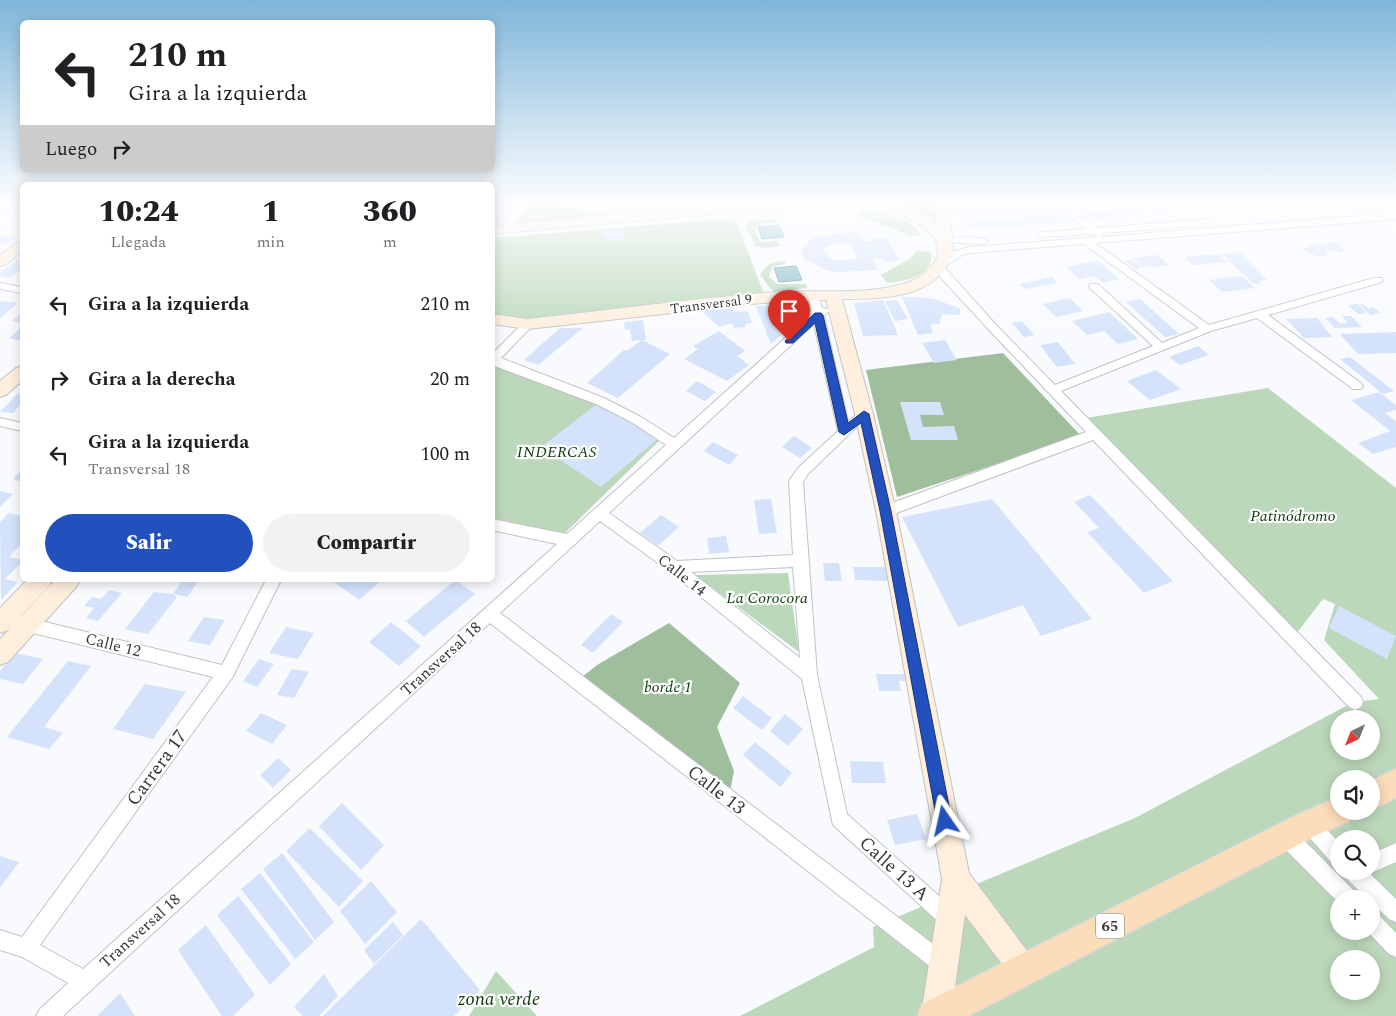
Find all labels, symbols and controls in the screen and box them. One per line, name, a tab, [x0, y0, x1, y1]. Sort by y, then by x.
text: 210 m	[128, 29, 227, 82]
icon: left	[45, 40, 110, 105]
text: Gira a la izquierda	[128, 77, 307, 110]
text: Luego	[45, 135, 97, 164]
icon: right	[107, 135, 135, 163]
text: 10:24	[98, 189, 179, 235]
text: 1	[262, 189, 280, 235]
text: 360	[363, 189, 417, 235]
text: Llegada	[110, 230, 166, 254]
text: min	[257, 230, 285, 254]
text: m	[383, 230, 397, 254]
street label: Transversal 9	[669, 289, 753, 319]
text: Gira a la izquierda	[88, 290, 249, 319]
text: 210 m	[420, 290, 470, 319]
pin	[768, 290, 810, 341]
icon: left	[45, 291, 73, 319]
icon: arrive	[775, 297, 803, 325]
text: Gira a la derecha	[88, 365, 235, 394]
text: 20 m	[430, 365, 470, 394]
icon: right	[45, 366, 73, 394]
text: Gira a la izquierda	[88, 428, 249, 457]
text: 100 m	[420, 440, 470, 469]
park label: INDERCAS	[517, 440, 597, 464]
icon: left	[45, 441, 73, 469]
text: Transversal 18	[88, 457, 190, 481]
park label: Patinódromo	[1250, 504, 1336, 528]
button: Salir	[45, 514, 253, 572]
button: Compartir	[263, 514, 470, 572]
street label: Calle 14	[652, 548, 712, 602]
park label: La Corocora	[726, 586, 808, 610]
street label: Transversal 18	[395, 616, 487, 702]
street label: Calle 12	[83, 627, 143, 663]
park label: borde 1	[644, 675, 692, 699]
north arrow	[1330, 710, 1380, 760]
map controls	[1330, 710, 1380, 1000]
street label: Carrera 17	[119, 724, 195, 812]
street label: Calle 13	[681, 758, 752, 822]
button: sound	[1330, 770, 1380, 820]
position arrow	[918, 794, 970, 846]
street label: Calle 13 A	[852, 829, 936, 909]
button: search	[1330, 830, 1380, 880]
street label: Transversal 18	[94, 888, 186, 974]
button: +	[1330, 890, 1380, 940]
road number: 65	[1096, 914, 1124, 938]
button: −	[1330, 950, 1380, 1000]
park label: zona verde	[458, 985, 540, 1014]

